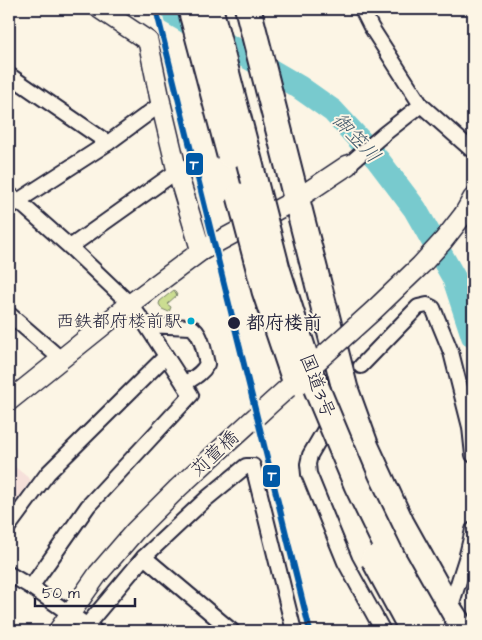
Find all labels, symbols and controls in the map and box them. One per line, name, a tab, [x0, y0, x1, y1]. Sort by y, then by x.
water label: 御笠川	[325, 107, 387, 169]
line badge: T	[185, 152, 204, 176]
text: T	[189, 155, 199, 175]
place label: 西鉄都府楼前駅	[56, 309, 182, 334]
place label: 都府楼前	[246, 310, 322, 337]
marker: 都府楼前	[226, 315, 242, 331]
marker: 西鉄都府楼前駅	[186, 316, 196, 326]
street label: 国道3号	[292, 350, 342, 422]
street label: 苅萱橋	[185, 425, 245, 483]
line badge: T	[262, 464, 281, 488]
text: T	[267, 466, 277, 486]
scale bar	[35, 575, 135, 607]
text: 50 m	[42, 583, 80, 604]

